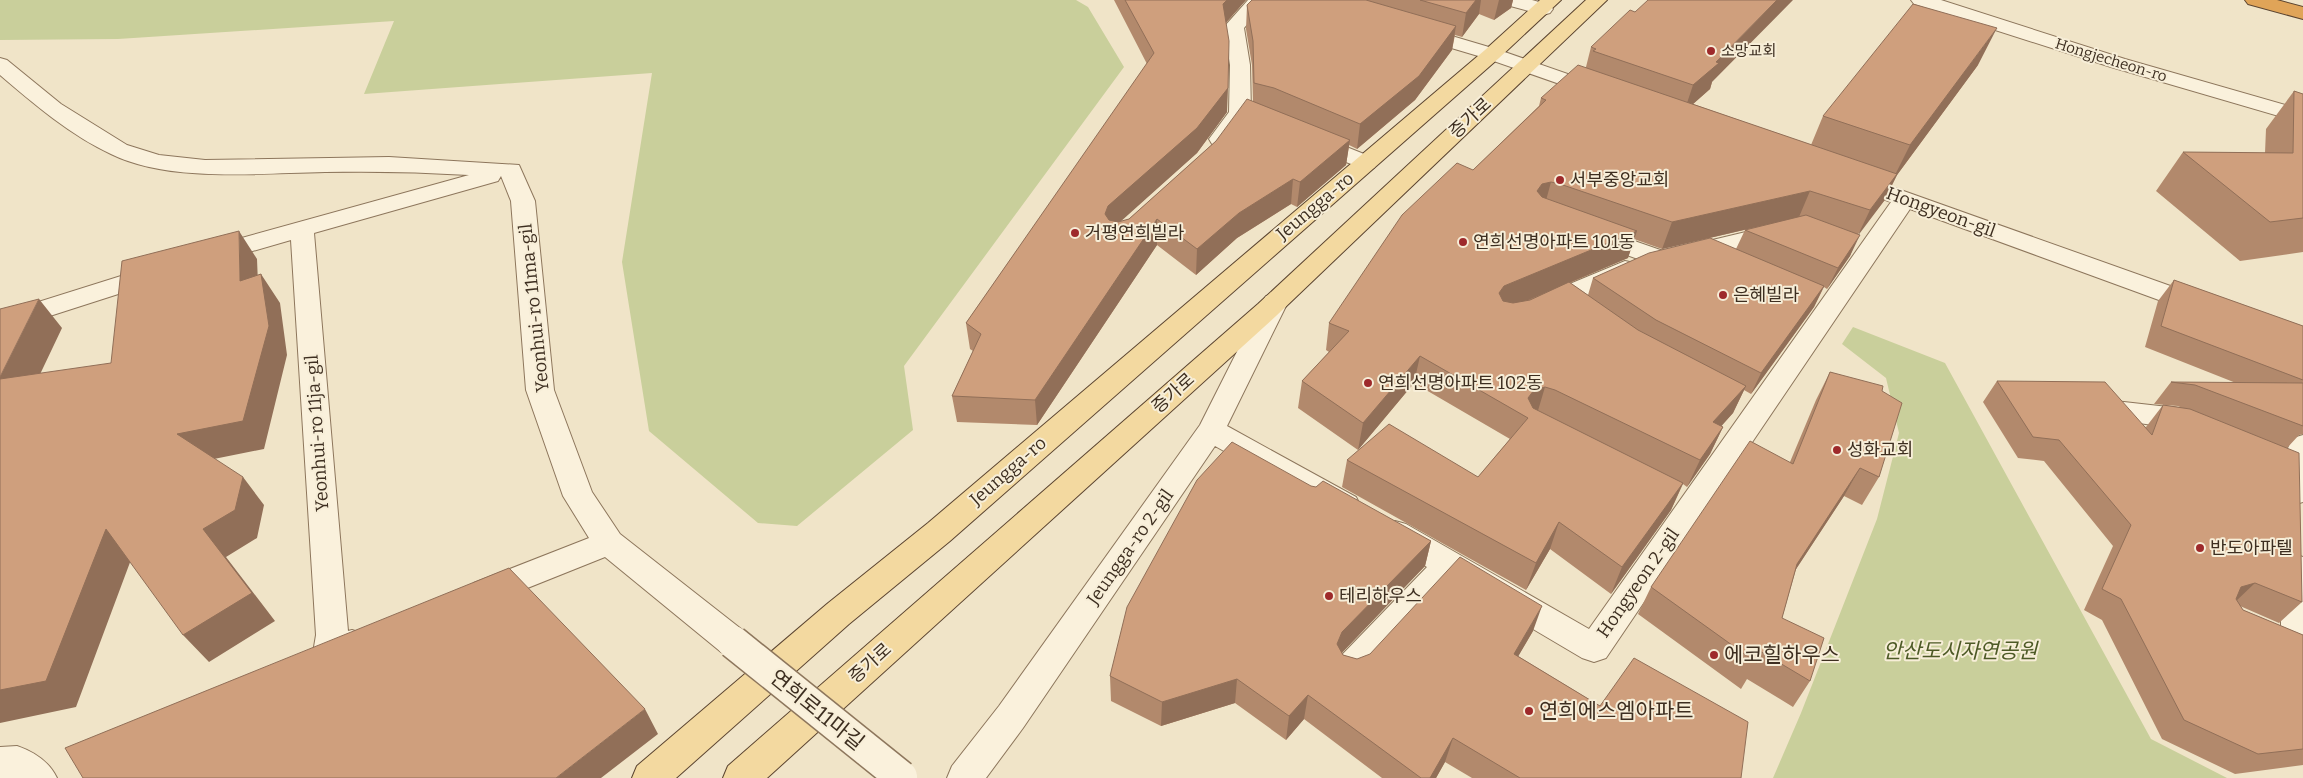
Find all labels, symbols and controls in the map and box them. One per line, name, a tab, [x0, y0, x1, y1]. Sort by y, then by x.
street label: Hongjecheon-ro	[2053, 34, 2169, 86]
place label: 소망교회	[1721, 42, 1776, 60]
marker: 소망교회	[1705, 45, 1717, 57]
street label: 증가로	[1444, 93, 1496, 143]
street label: Jeungga-ro	[1271, 167, 1358, 245]
place label: 서부중앙교회	[1570, 169, 1669, 191]
marker: 서부중앙교회	[1554, 174, 1566, 186]
street label: Hongyeon-gil	[1883, 182, 1999, 242]
place label: 거평연희빌라	[1085, 222, 1185, 244]
street label: Yeonhui-ro 11ma-gil	[514, 223, 554, 393]
marker: 거평연희빌라	[1069, 227, 1081, 239]
place label: 연희선명아파트 101동	[1473, 231, 1635, 253]
marker: 연희선명아파트 101동	[1457, 236, 1469, 248]
place label: 은혜빌라	[1733, 284, 1800, 306]
marker: 은혜빌라	[1717, 289, 1729, 301]
street label: Yeonhui-ro 11ja-gil	[301, 354, 333, 512]
street label: 증가로	[1147, 368, 1199, 418]
place label: 연희선명아파트 102동	[1378, 372, 1543, 394]
marker: 연희선명아파트 102동	[1362, 377, 1374, 389]
street label: Jeungga-ro	[965, 432, 1051, 511]
place label: 성화교회	[1847, 439, 1913, 461]
marker: 성화교회	[1831, 444, 1843, 456]
street label: Jeungga-ro 2-gil	[1081, 485, 1178, 610]
street label: Hongyeon 2-gil	[1592, 524, 1684, 642]
place label: 반도아파텔	[2210, 537, 2293, 559]
marker: 반도아파텔	[2194, 542, 2206, 554]
place label: 테리하우스	[1339, 585, 1422, 607]
marker: 테리하우스	[1323, 590, 1335, 602]
street label: 증가로	[844, 638, 896, 688]
park label: 안산도시자연공원	[1883, 638, 2039, 664]
place label: 에코힐하우스	[1724, 642, 1840, 668]
marker: 에코힐하우스	[1708, 649, 1720, 661]
street label: 연희로11마길	[765, 664, 869, 756]
place label: 연희에스엠아파트	[1539, 698, 1694, 724]
marker: 연희에스엠아파트	[1523, 705, 1535, 717]

